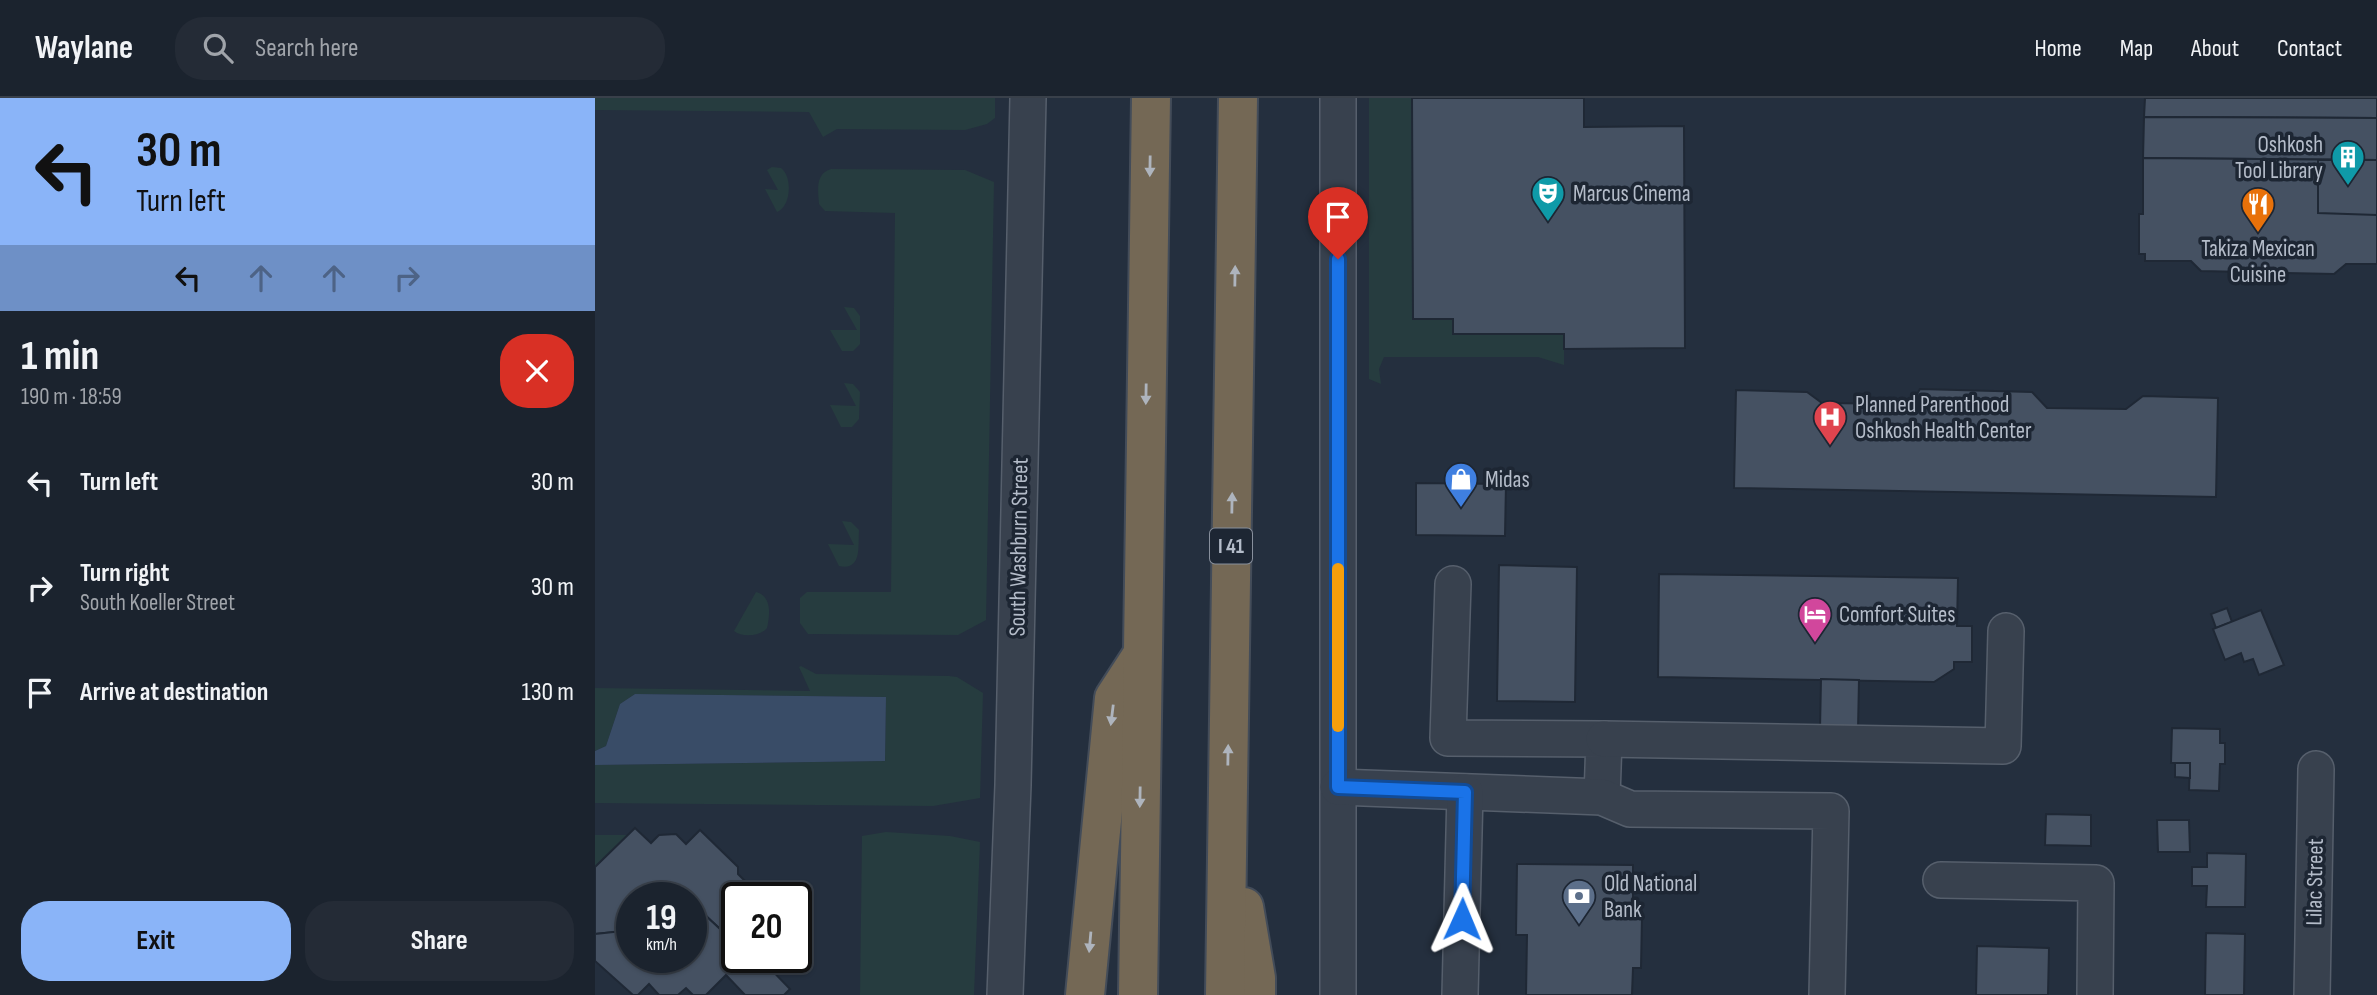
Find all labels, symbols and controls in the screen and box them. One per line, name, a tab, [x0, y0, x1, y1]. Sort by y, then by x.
search box	[175, 17, 665, 80]
text: Waylane	[35, 28, 133, 68]
icon: search	[199, 29, 237, 67]
text: Search here	[255, 33, 358, 64]
text: Home	[2034, 34, 2082, 63]
text: Map	[2120, 34, 2153, 63]
text: About	[2191, 34, 2239, 63]
text: Contact	[2277, 34, 2342, 63]
text: 30 m	[136, 122, 221, 181]
icon: left	[21, 126, 112, 217]
place label: Oshkosh Tool Library	[2235, 131, 2323, 185]
building icon: Oshkosh Tool Library	[2329, 138, 2367, 187]
one-way arrow	[1144, 155, 1156, 177]
theatre icon: Marcus Cinema	[1529, 174, 1567, 223]
place label: Marcus Cinema	[1573, 180, 1691, 208]
text: Turn left	[136, 182, 226, 221]
restaurant icon: Takiza Mexican Cuisine	[2239, 185, 2277, 234]
pin	[1308, 187, 1368, 259]
icon: arrive	[1319, 198, 1357, 236]
place label: Takiza Mexican Cuisine	[2201, 235, 2315, 289]
icon: left	[169, 259, 207, 297]
icon: ahead	[242, 259, 280, 297]
icon: ahead	[315, 259, 353, 297]
icon: right	[388, 259, 426, 297]
one-way arrow	[1229, 265, 1241, 287]
text: 1 min	[21, 331, 99, 382]
button: close	[500, 334, 574, 408]
text: 190 m · 18:59	[21, 383, 122, 411]
one-way arrow	[1140, 383, 1152, 405]
place label: Planned Parenthood Oshkosh Health Center	[1855, 391, 2032, 445]
hospital icon: Planned Parenthood Oshkosh Health Center	[1811, 398, 1849, 447]
street label: South Washburn Street	[1003, 457, 1035, 637]
shop icon: Midas	[1442, 460, 1480, 509]
icon: left	[21, 464, 59, 502]
place label: Midas	[1485, 466, 1530, 494]
text: Turn left	[80, 467, 158, 498]
text: 30 m	[531, 467, 574, 498]
one-way arrow	[1226, 492, 1238, 514]
road number: I 41	[1210, 528, 1252, 564]
text: Turn right	[80, 558, 169, 589]
icon: right	[21, 569, 59, 607]
text: 30 m	[531, 572, 574, 603]
text: South Koeller Street	[80, 589, 235, 617]
hotel icon: Comfort Suites	[1796, 595, 1834, 644]
place label: Comfort Suites	[1839, 601, 1956, 629]
icon: arrive	[21, 674, 59, 712]
text: Arrive at destination	[80, 677, 268, 708]
text: 130 m	[522, 677, 574, 708]
one-way arrow	[1106, 704, 1117, 726]
one-way arrow	[1223, 744, 1234, 766]
one-way arrow	[1134, 786, 1146, 808]
street label: Lilac Street	[2300, 838, 2330, 926]
place label: Old National Bank	[1604, 870, 1697, 924]
bank icon: Old National Bank	[1560, 877, 1598, 926]
speed limit sign: 20	[721, 882, 812, 973]
position arrow	[1425, 882, 1499, 956]
text: 19	[646, 897, 677, 940]
button: Exit	[21, 901, 291, 981]
button: Share	[305, 901, 574, 981]
one-way arrow	[1084, 931, 1095, 953]
text: km/h	[646, 934, 677, 955]

